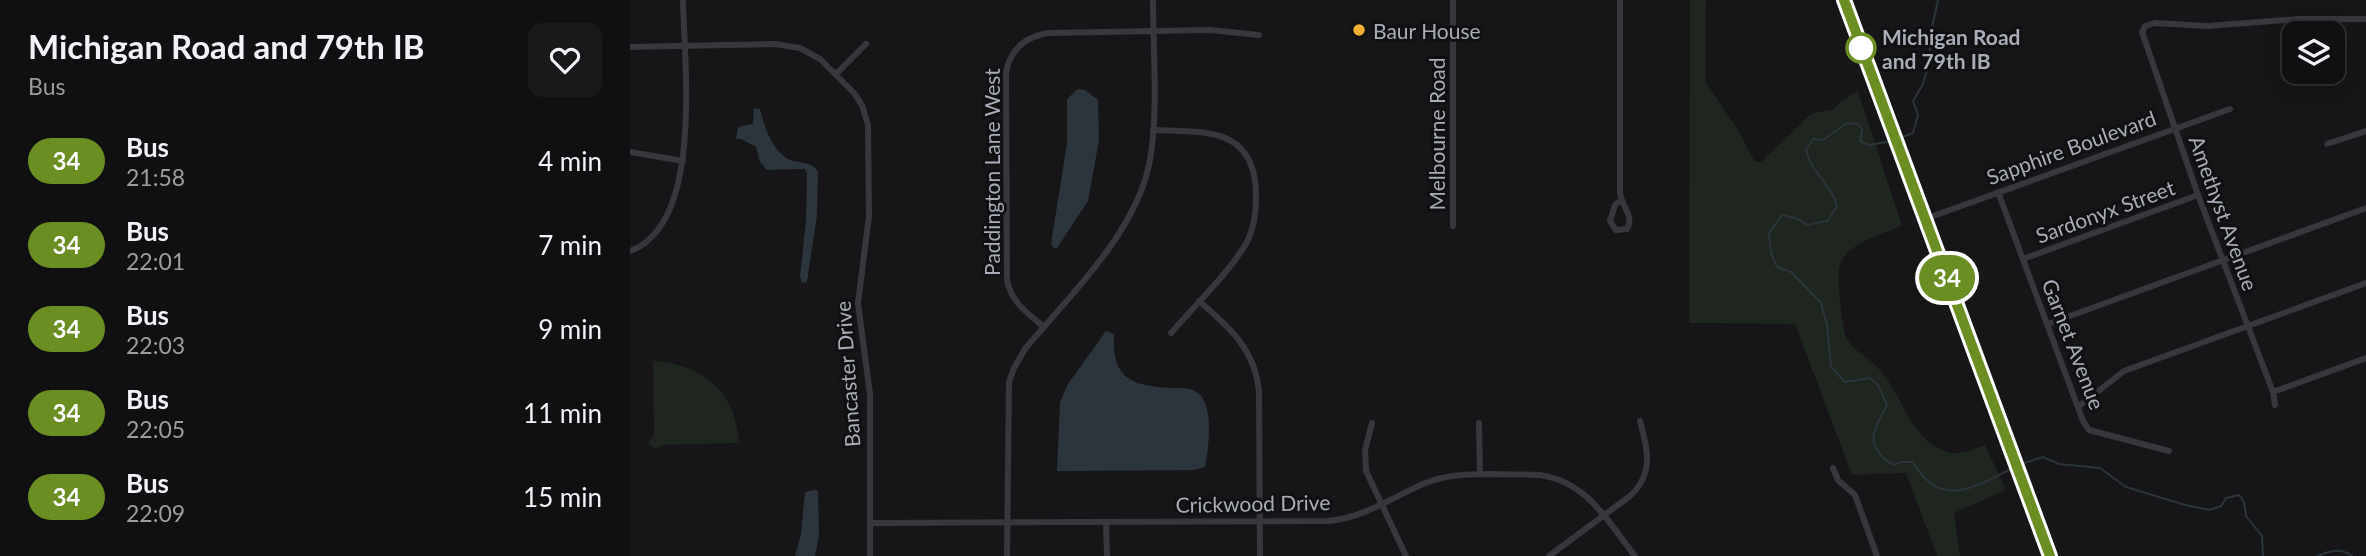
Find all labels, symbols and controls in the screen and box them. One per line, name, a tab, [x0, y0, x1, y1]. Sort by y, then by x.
place label: Baur House	[1373, 18, 1481, 43]
map controls	[2282, 21, 2345, 84]
button: layers	[2282, 21, 2345, 84]
marker: Baur House	[1351, 22, 1367, 38]
button: heart	[528, 23, 602, 97]
place label: Michigan Road and 79th IB	[1882, 24, 2020, 73]
text: Michigan Road and 79th IB	[28, 26, 424, 66]
marker: Michigan Road and 79th IB	[1846, 33, 1876, 63]
street label: Melbourne Road	[1424, 58, 1449, 211]
street label: Paddington Lane West	[979, 68, 1004, 276]
text: Bus	[28, 72, 65, 100]
street label: Sapphire Boulevard	[1983, 105, 2159, 189]
text: Bus	[126, 131, 169, 163]
street label: Amethyst Avenue	[2184, 132, 2264, 294]
text: 4 min	[538, 145, 602, 177]
text: 34	[53, 146, 80, 175]
text: 21:58	[126, 163, 185, 191]
street label: Sardonyx Street	[2032, 174, 2178, 248]
text: Bus	[126, 215, 169, 247]
text: 7 min	[538, 229, 602, 261]
text: 34	[53, 230, 80, 259]
text: 22:01	[126, 247, 185, 275]
line badge: 34	[1916, 255, 1978, 301]
text: 34	[1933, 263, 1961, 292]
street label: Garnet Avenue	[2038, 275, 2110, 413]
text: Bus	[126, 299, 169, 331]
street label: Bancaster Drive	[829, 300, 865, 448]
text: 9 min	[538, 313, 602, 345]
text: 34	[53, 314, 80, 343]
text: 22:03	[126, 331, 185, 359]
text: Bus	[126, 383, 169, 415]
text: 11 min	[523, 397, 602, 429]
text: 34	[53, 398, 80, 427]
text: 22:05	[126, 415, 185, 443]
text: Bus	[126, 467, 169, 499]
text: 15 min	[523, 481, 602, 513]
text: 34	[53, 482, 80, 511]
street label: Crickwood Drive	[1175, 489, 1331, 517]
text: 22:09	[126, 499, 185, 527]

